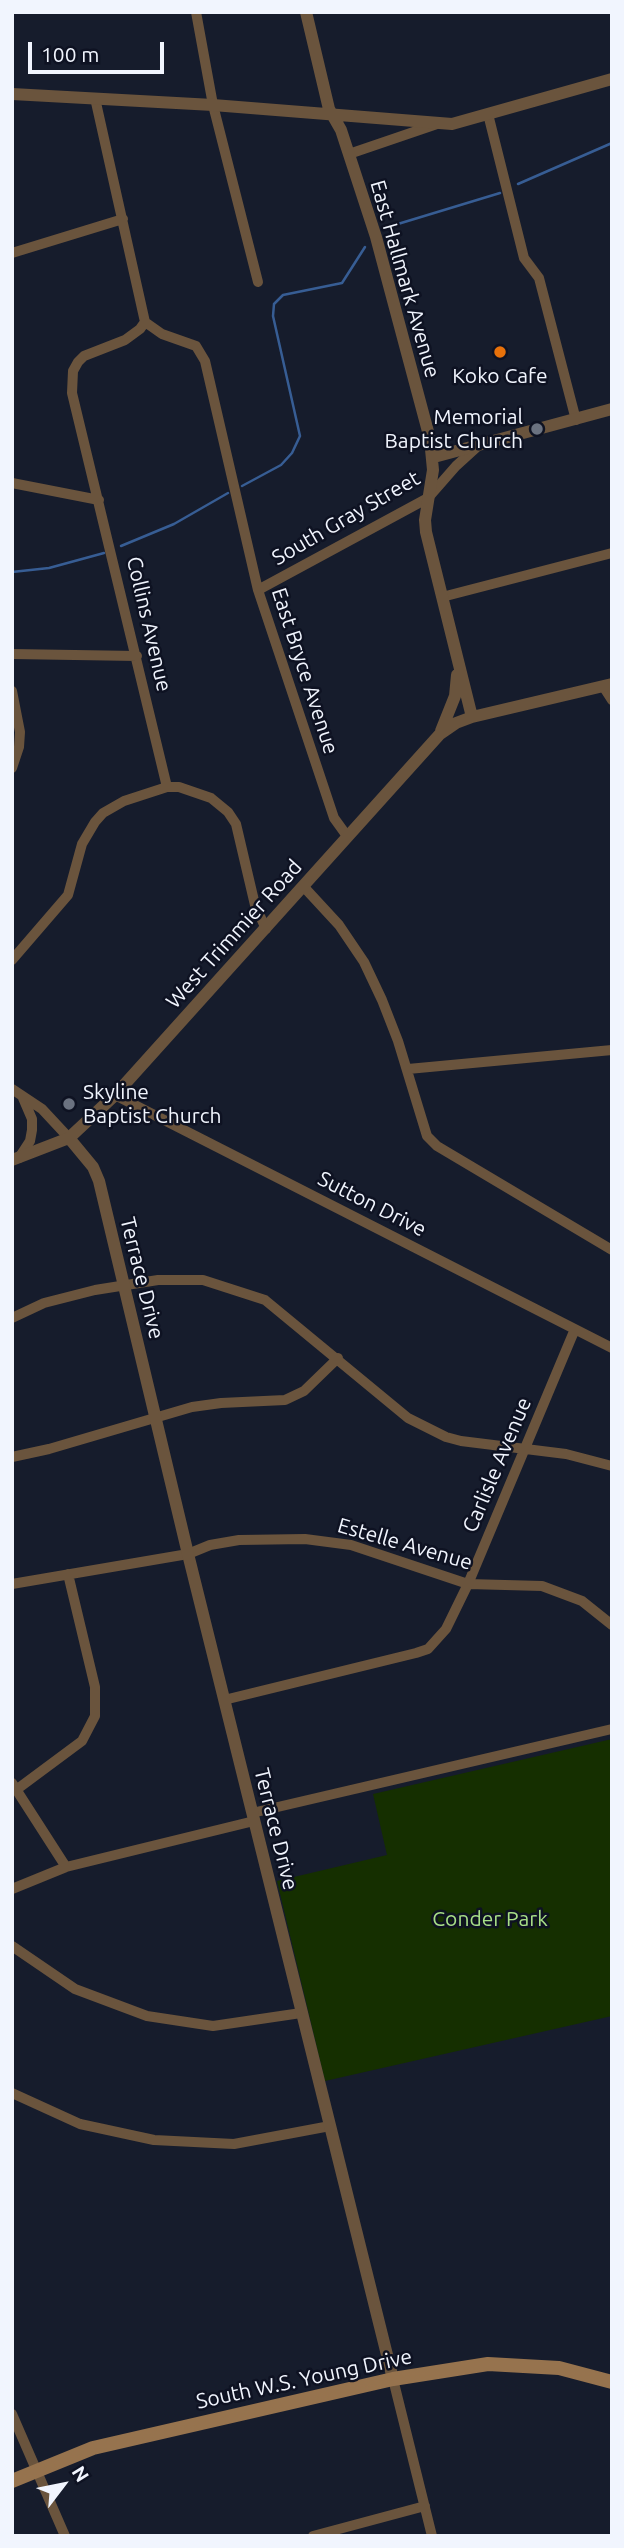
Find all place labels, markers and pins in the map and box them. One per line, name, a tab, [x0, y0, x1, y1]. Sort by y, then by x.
marker: Koko Cafe	[492, 344, 508, 360]
place label: Koko Cafe	[452, 363, 548, 389]
place label: Memorial Baptist Church	[385, 404, 523, 454]
marker: Memorial Baptist Church	[529, 421, 545, 437]
place label: Skyline Baptist Church	[83, 1079, 221, 1129]
marker: Skyline Baptist Church	[61, 1096, 77, 1112]

